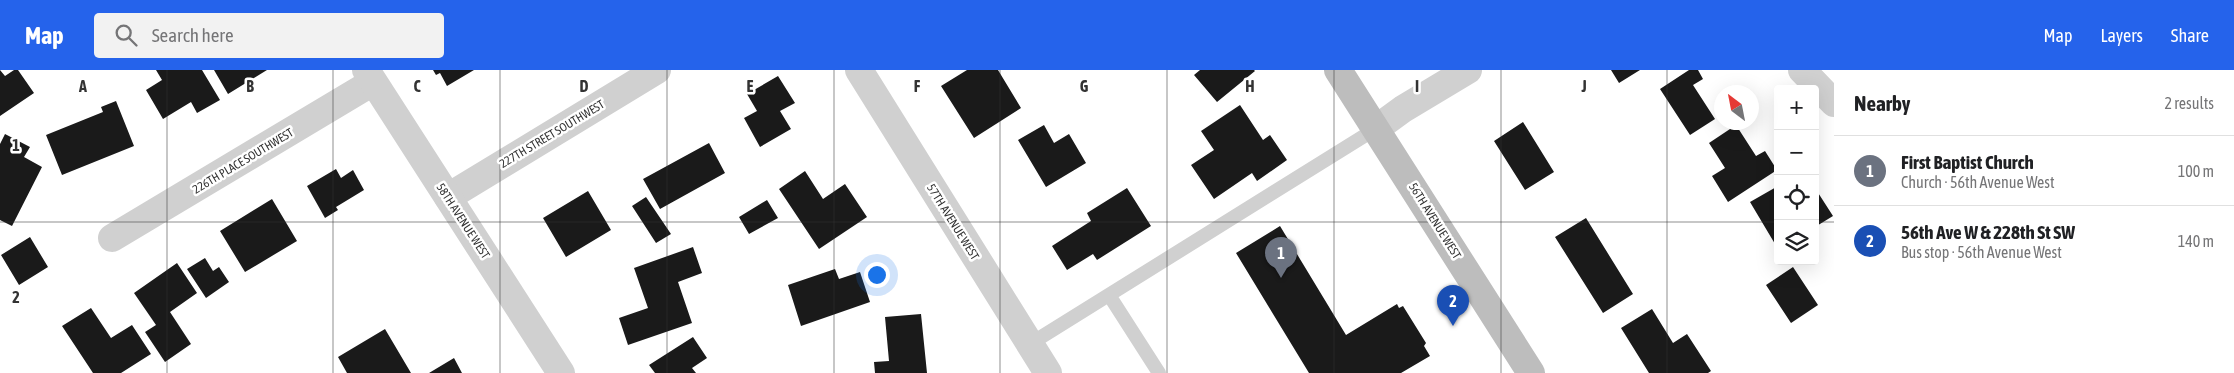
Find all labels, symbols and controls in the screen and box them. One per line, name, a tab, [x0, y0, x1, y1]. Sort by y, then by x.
search box	[94, 13, 444, 58]
icon: search	[112, 21, 140, 49]
text: Map	[25, 22, 64, 49]
text: Search here	[152, 24, 234, 46]
text: Map	[2043, 25, 2072, 46]
text: Layers	[2100, 25, 2143, 46]
text: Share	[2171, 25, 2209, 46]
text: A	[78, 77, 87, 95]
text: B	[246, 77, 254, 95]
text: C	[413, 77, 421, 95]
text: D	[580, 77, 589, 95]
text: E	[747, 77, 754, 95]
text: F	[914, 77, 921, 95]
text: G	[1080, 77, 1089, 95]
text: H	[1245, 77, 1255, 95]
text: I	[1415, 77, 1419, 95]
text: J	[1580, 77, 1587, 95]
north arrow	[1714, 85, 1759, 130]
map controls	[1774, 85, 1819, 265]
button: +	[1774, 85, 1819, 130]
text: Nearby	[1854, 91, 1910, 115]
text: 2 results	[2164, 94, 2214, 112]
street label: 227TH STREET SOUTHWEST	[497, 97, 608, 171]
street label: 226TH PLACE SOUTHWEST	[190, 125, 296, 197]
button: −	[1774, 130, 1819, 175]
text: 1	[12, 136, 20, 154]
text: First Baptist Church	[1901, 151, 2034, 173]
text: 1	[1866, 162, 1874, 180]
text: 100 m	[2178, 162, 2214, 180]
text: Church · 56th Avenue West	[1901, 173, 2055, 191]
button: locate	[1774, 175, 1819, 220]
street label: 56TH AVENUE WEST	[1406, 180, 1464, 262]
street label: 58TH AVENUE WEST	[433, 181, 493, 262]
street label: 57TH AVENUE WEST	[924, 181, 982, 263]
button: layers	[1774, 220, 1819, 265]
text: 56th Ave W & 228th St SW	[1901, 221, 2075, 243]
text: 2	[1866, 232, 1874, 250]
text: 140 m	[2178, 232, 2214, 250]
pin: 1	[1265, 237, 1297, 278]
text: Bus stop · 56th Avenue West	[1901, 243, 2062, 261]
your location	[864, 262, 890, 288]
pin: 2	[1437, 285, 1469, 326]
text: 2	[12, 288, 20, 306]

